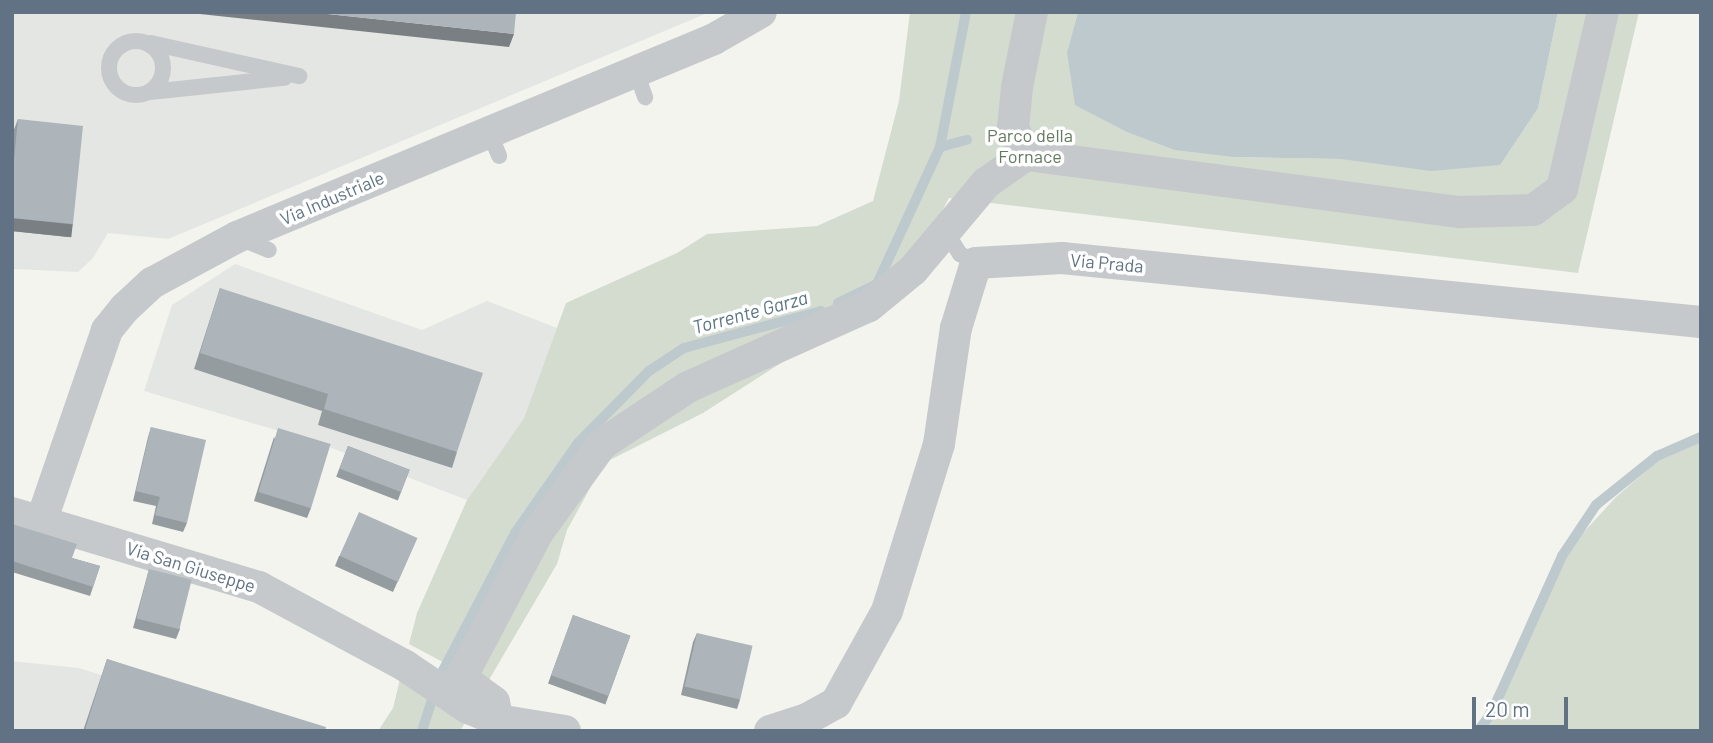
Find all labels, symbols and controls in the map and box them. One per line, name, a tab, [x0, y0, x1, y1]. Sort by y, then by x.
park label: Parco della Fornace	[987, 125, 1073, 168]
street label: Via Industriale	[277, 166, 387, 230]
street label: Via Prada	[1070, 249, 1144, 277]
water label: Torrente Garza	[690, 286, 810, 338]
street label: Via San Giuseppe	[124, 537, 258, 597]
scale bar	[1475, 684, 1571, 728]
text: 20 m	[1485, 696, 1530, 721]

